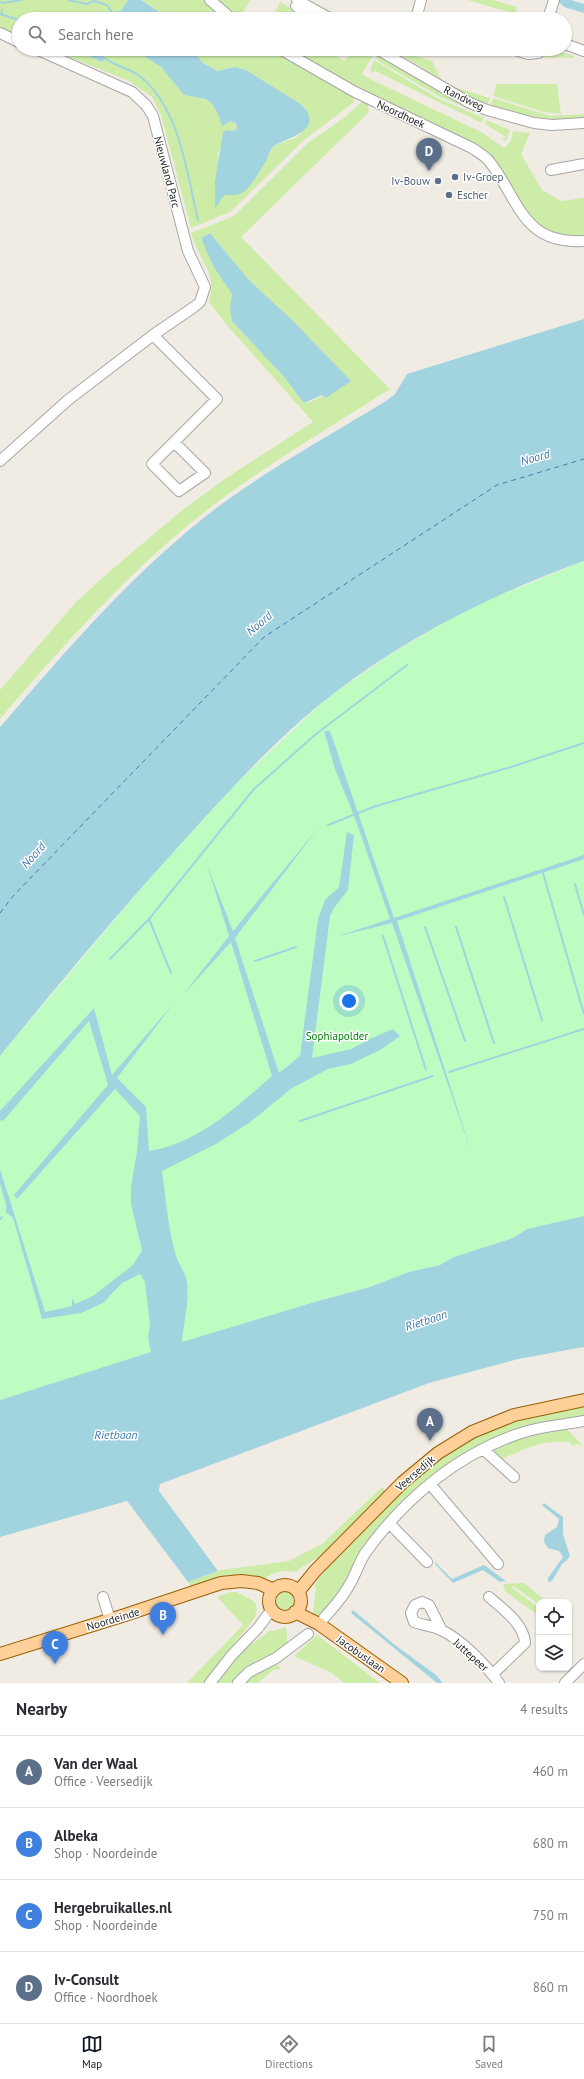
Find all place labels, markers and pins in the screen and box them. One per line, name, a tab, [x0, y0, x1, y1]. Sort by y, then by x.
pin: D	[416, 138, 442, 171]
place label: Iv-Groep	[463, 170, 503, 184]
marker: Iv-Groep	[450, 172, 460, 182]
place label: Iv-Bouw	[391, 174, 430, 188]
marker: Iv-Bouw	[433, 176, 443, 186]
place label: Escher	[457, 188, 488, 202]
marker: Escher	[444, 190, 454, 200]
pin: A	[417, 1408, 443, 1441]
pin: B	[150, 1602, 176, 1635]
pin: C	[42, 1631, 68, 1664]

